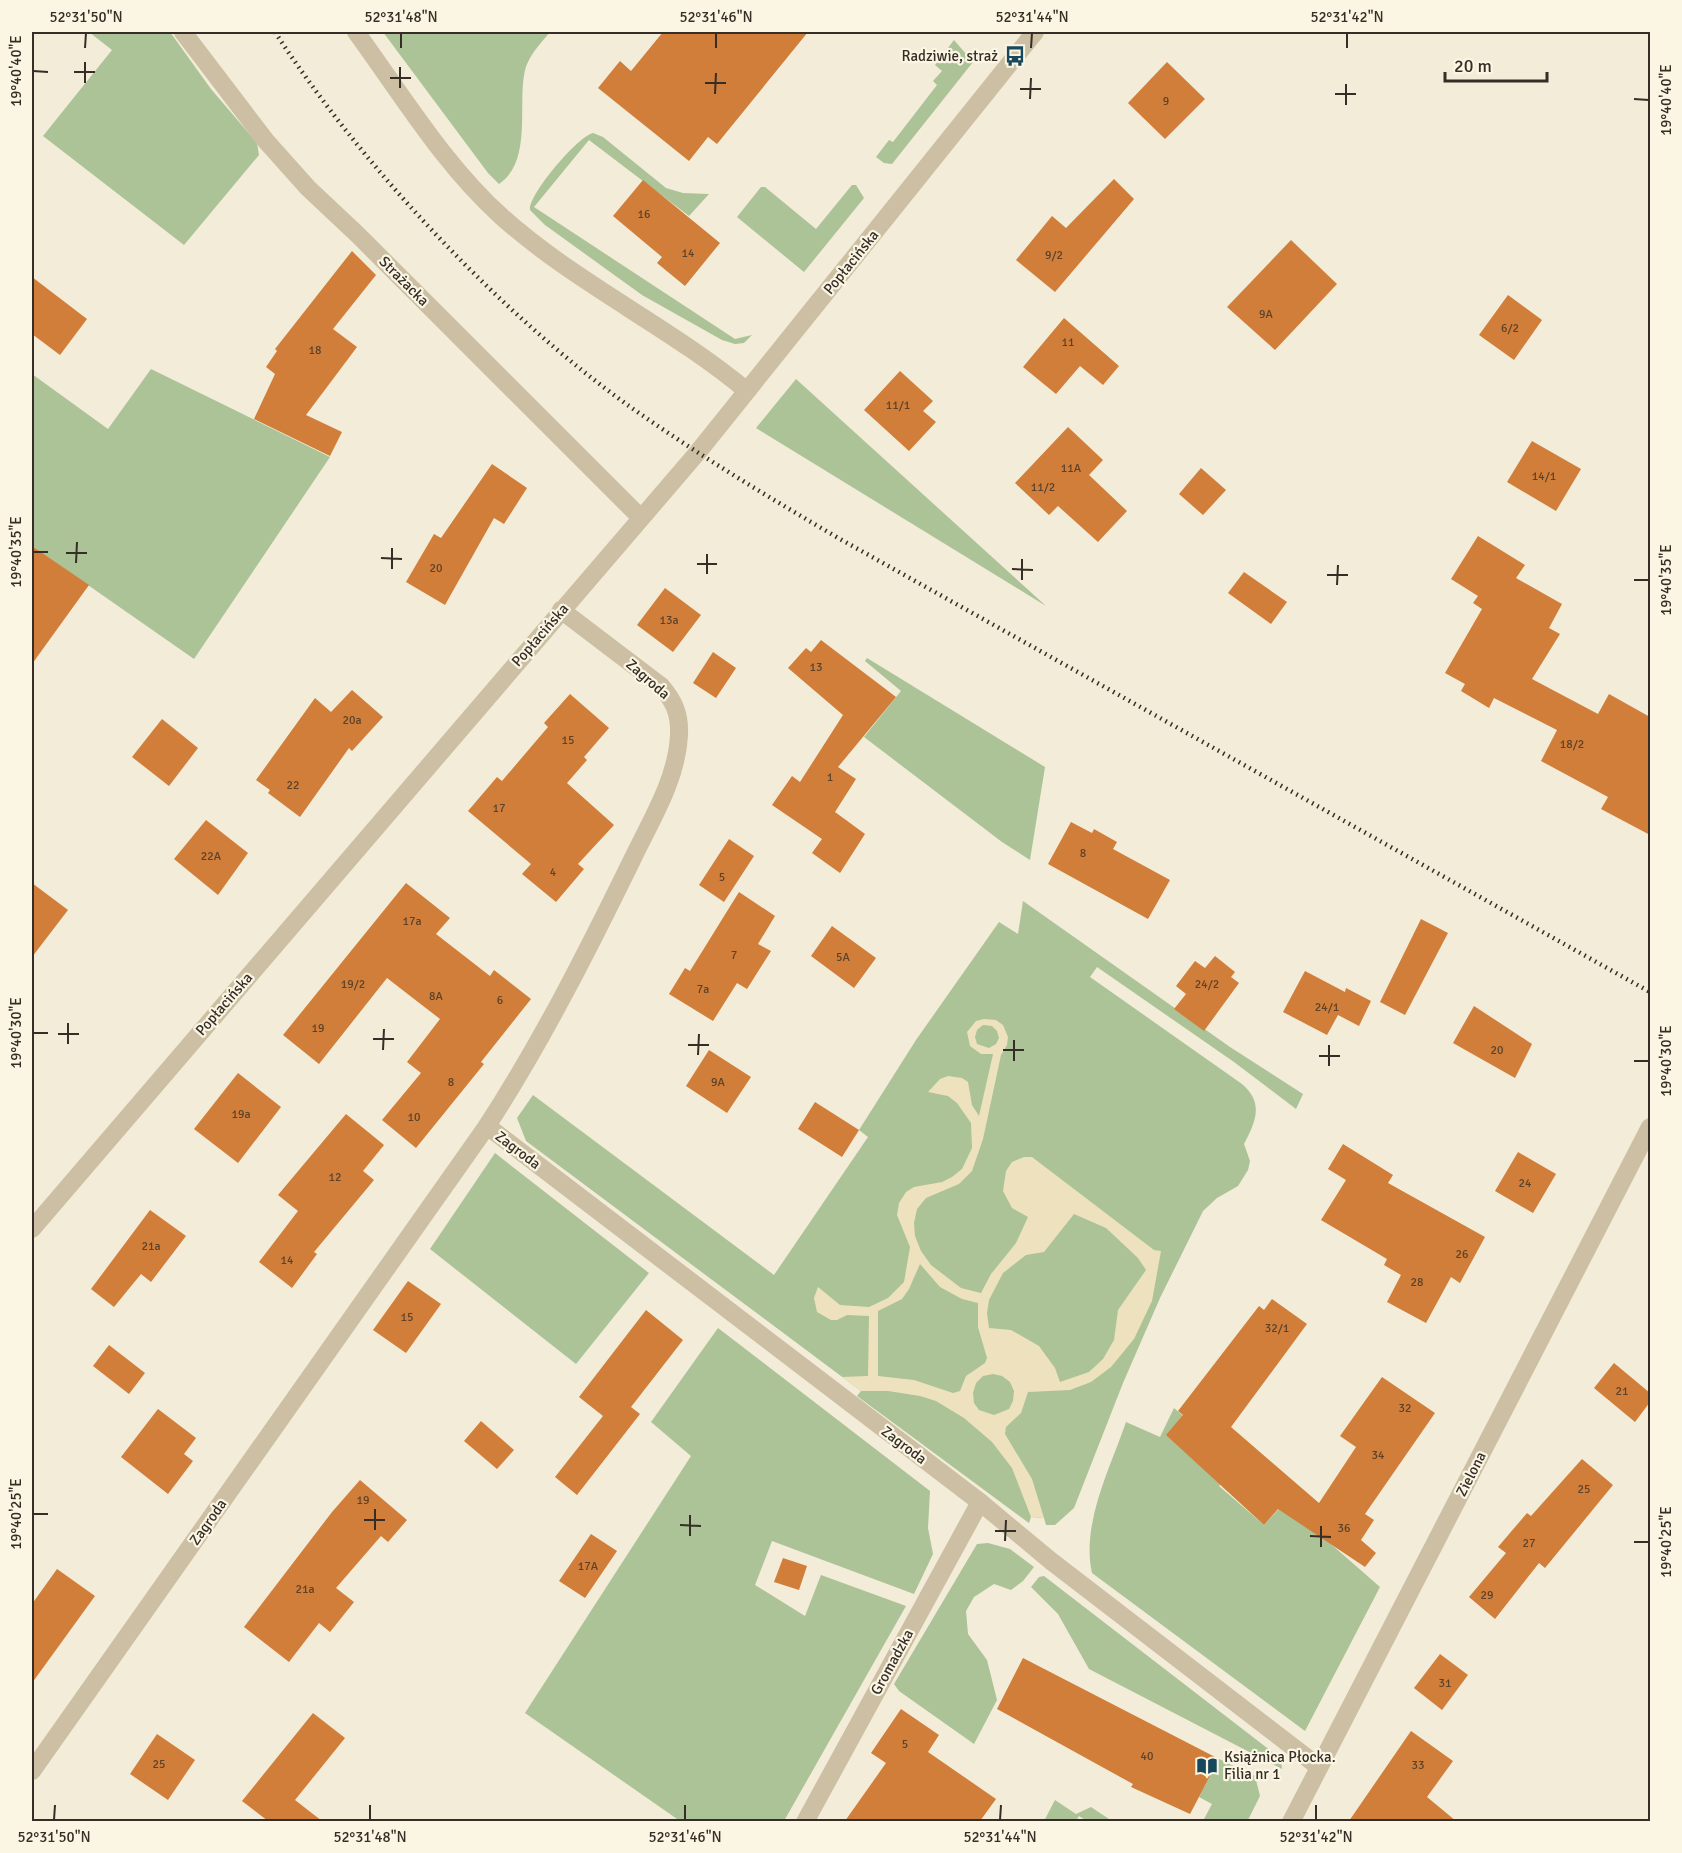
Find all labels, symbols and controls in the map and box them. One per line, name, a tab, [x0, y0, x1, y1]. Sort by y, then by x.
text: 52°31'50"N	[49, 8, 123, 26]
text: 52°31'48"N	[364, 8, 438, 26]
text: 52°31'46"N	[679, 8, 753, 26]
text: 52°31'44"N	[995, 8, 1069, 26]
text: 52°31'42"N	[1310, 8, 1384, 26]
text: 19°40'40"E	[7, 35, 25, 107]
bus stop icon: Radziwie, straż	[1003, 44, 1027, 68]
scale bar	[1445, 45, 1547, 83]
place label: Radziwie, straż	[902, 47, 998, 65]
text: 20 m	[1454, 55, 1492, 77]
text: 19°40'40"E	[1657, 64, 1675, 136]
house number: 9	[1163, 94, 1169, 109]
house number: 16	[638, 207, 650, 222]
street label: Popłacińska	[820, 226, 882, 298]
house number: 14	[682, 246, 695, 261]
house number: 9/2	[1045, 248, 1063, 263]
street label: Strażacka	[375, 252, 433, 310]
house number: 9A	[1259, 307, 1274, 322]
house number: 6/2	[1501, 321, 1519, 336]
house number: 11	[1062, 335, 1074, 350]
house number: 18	[309, 343, 321, 358]
house number: 11/1	[886, 398, 910, 413]
house number: 11A	[1061, 461, 1082, 476]
house number: 14/1	[1532, 469, 1556, 484]
house number: 11/2	[1031, 480, 1055, 495]
text: 19°40'35"E	[7, 516, 25, 588]
text: 19°40'35"E	[1657, 544, 1675, 616]
house number: 20	[430, 561, 442, 576]
street label: Popłacińska	[508, 600, 572, 670]
house number: 13a	[659, 613, 679, 628]
street label: Zagroda	[622, 655, 674, 703]
house number: 13	[810, 660, 822, 675]
house number: 20a	[342, 713, 362, 728]
house number: 15	[562, 733, 574, 748]
house number: 18/2	[1560, 737, 1584, 752]
house number: 1	[827, 770, 833, 785]
house number: 22	[287, 778, 299, 793]
house number: 17	[493, 801, 505, 816]
house number: 8	[1080, 846, 1086, 861]
house number: 22A	[201, 849, 222, 864]
house number: 4	[550, 865, 557, 880]
house number: 5	[719, 870, 725, 885]
house number: 17a	[402, 914, 422, 929]
house number: 7	[731, 948, 737, 963]
house number: 5A	[836, 950, 851, 965]
street label: Popłacińska	[192, 969, 256, 1039]
house number: 19/2	[341, 977, 365, 992]
house number: 24/2	[1195, 977, 1219, 992]
house number: 7a	[697, 982, 709, 997]
house number: 8A	[429, 989, 444, 1004]
house number: 6	[497, 993, 503, 1008]
text: 19°40'30"E	[7, 997, 25, 1069]
house number: 24/1	[1315, 1000, 1339, 1015]
house number: 19	[312, 1021, 324, 1036]
text: 19°40'30"E	[1657, 1025, 1675, 1097]
house number: 20	[1491, 1043, 1503, 1058]
house number: 8	[448, 1075, 454, 1090]
house number: 9A	[711, 1075, 726, 1090]
house number: 19a	[231, 1107, 251, 1122]
house number: 10	[408, 1110, 420, 1125]
street label: Zagroda	[492, 1127, 544, 1173]
house number: 12	[329, 1170, 341, 1185]
house number: 24	[1519, 1176, 1532, 1191]
house number: 21a	[141, 1239, 161, 1254]
house number: 26	[1456, 1247, 1468, 1262]
house number: 14	[281, 1253, 294, 1268]
house number: 28	[1411, 1275, 1423, 1290]
house number: 15	[401, 1310, 413, 1325]
house number: 32/1	[1265, 1321, 1289, 1336]
house number: 21	[1616, 1384, 1628, 1399]
house number: 32	[1399, 1401, 1411, 1416]
street label: Zagroda	[878, 1422, 930, 1468]
house number: 34	[1372, 1448, 1385, 1463]
street label: Zielona	[1452, 1449, 1490, 1499]
text: 19°40'25"E	[7, 1478, 25, 1550]
house number: 25	[1578, 1482, 1590, 1497]
house number: 19	[357, 1493, 369, 1508]
street label: Zagroda	[186, 1495, 230, 1549]
text: 19°40'25"E	[1657, 1506, 1675, 1578]
house number: 36	[1338, 1521, 1350, 1536]
house number: 27	[1523, 1536, 1535, 1551]
house number: 17A	[578, 1559, 599, 1574]
house number: 21a	[295, 1582, 315, 1597]
house number: 29	[1481, 1588, 1493, 1603]
street label: Gromadzka	[867, 1626, 917, 1698]
house number: 31	[1439, 1676, 1451, 1691]
house number: 5	[902, 1737, 908, 1752]
place label: Książnica Płocka. Filia nr 1	[1224, 1748, 1336, 1783]
house number: 40	[1141, 1749, 1153, 1764]
library icon: Książnica Płocka. Filia nr 1	[1195, 1754, 1219, 1778]
house number: 25	[153, 1757, 165, 1772]
house number: 33	[1412, 1758, 1424, 1773]
text: 52°31'50"N	[17, 1828, 91, 1846]
text: 52°31'48"N	[333, 1828, 407, 1846]
text: 52°31'46"N	[648, 1828, 722, 1846]
text: 52°31'44"N	[963, 1828, 1037, 1846]
text: 52°31'42"N	[1279, 1828, 1353, 1846]

